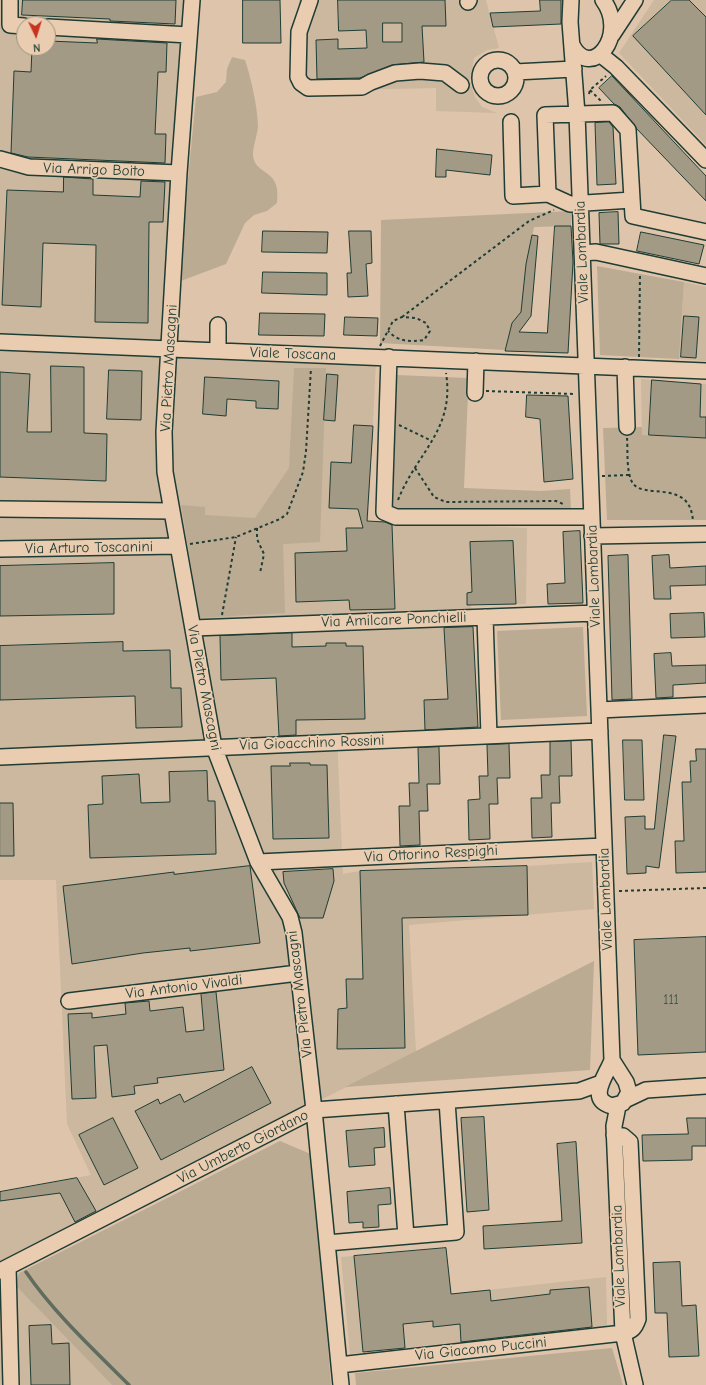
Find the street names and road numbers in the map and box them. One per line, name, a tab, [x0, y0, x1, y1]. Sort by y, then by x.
street label: Via Arrigo Boito	[43, 159, 145, 181]
street label: Viale Lombardia	[571, 200, 593, 304]
street label: Via Pietro Mascagni	[157, 304, 181, 432]
street label: Viale Toscana	[249, 343, 337, 365]
street label: Viale Lombardia	[583, 524, 605, 628]
street label: Via Arturo Toscanini	[25, 538, 153, 558]
street label: Via Amilcare Ponchielli	[321, 608, 467, 632]
street label: Via Pietro Mascagni	[183, 624, 225, 752]
street label: Via Gioacchino Rossini	[239, 731, 385, 755]
street label: Via Ottorino Respighi	[364, 842, 498, 866]
street label: Viale Lombardia	[595, 847, 617, 951]
street label: Via Pietro Mascagni	[283, 930, 317, 1058]
street label: Via Antonio Vivaldi	[125, 971, 243, 1003]
street label: Via Umberto Giordano	[174, 1106, 312, 1188]
street label: Viale Lombardia	[608, 1204, 630, 1308]
street label: Via Giacomo Puccini	[414, 1333, 548, 1365]

